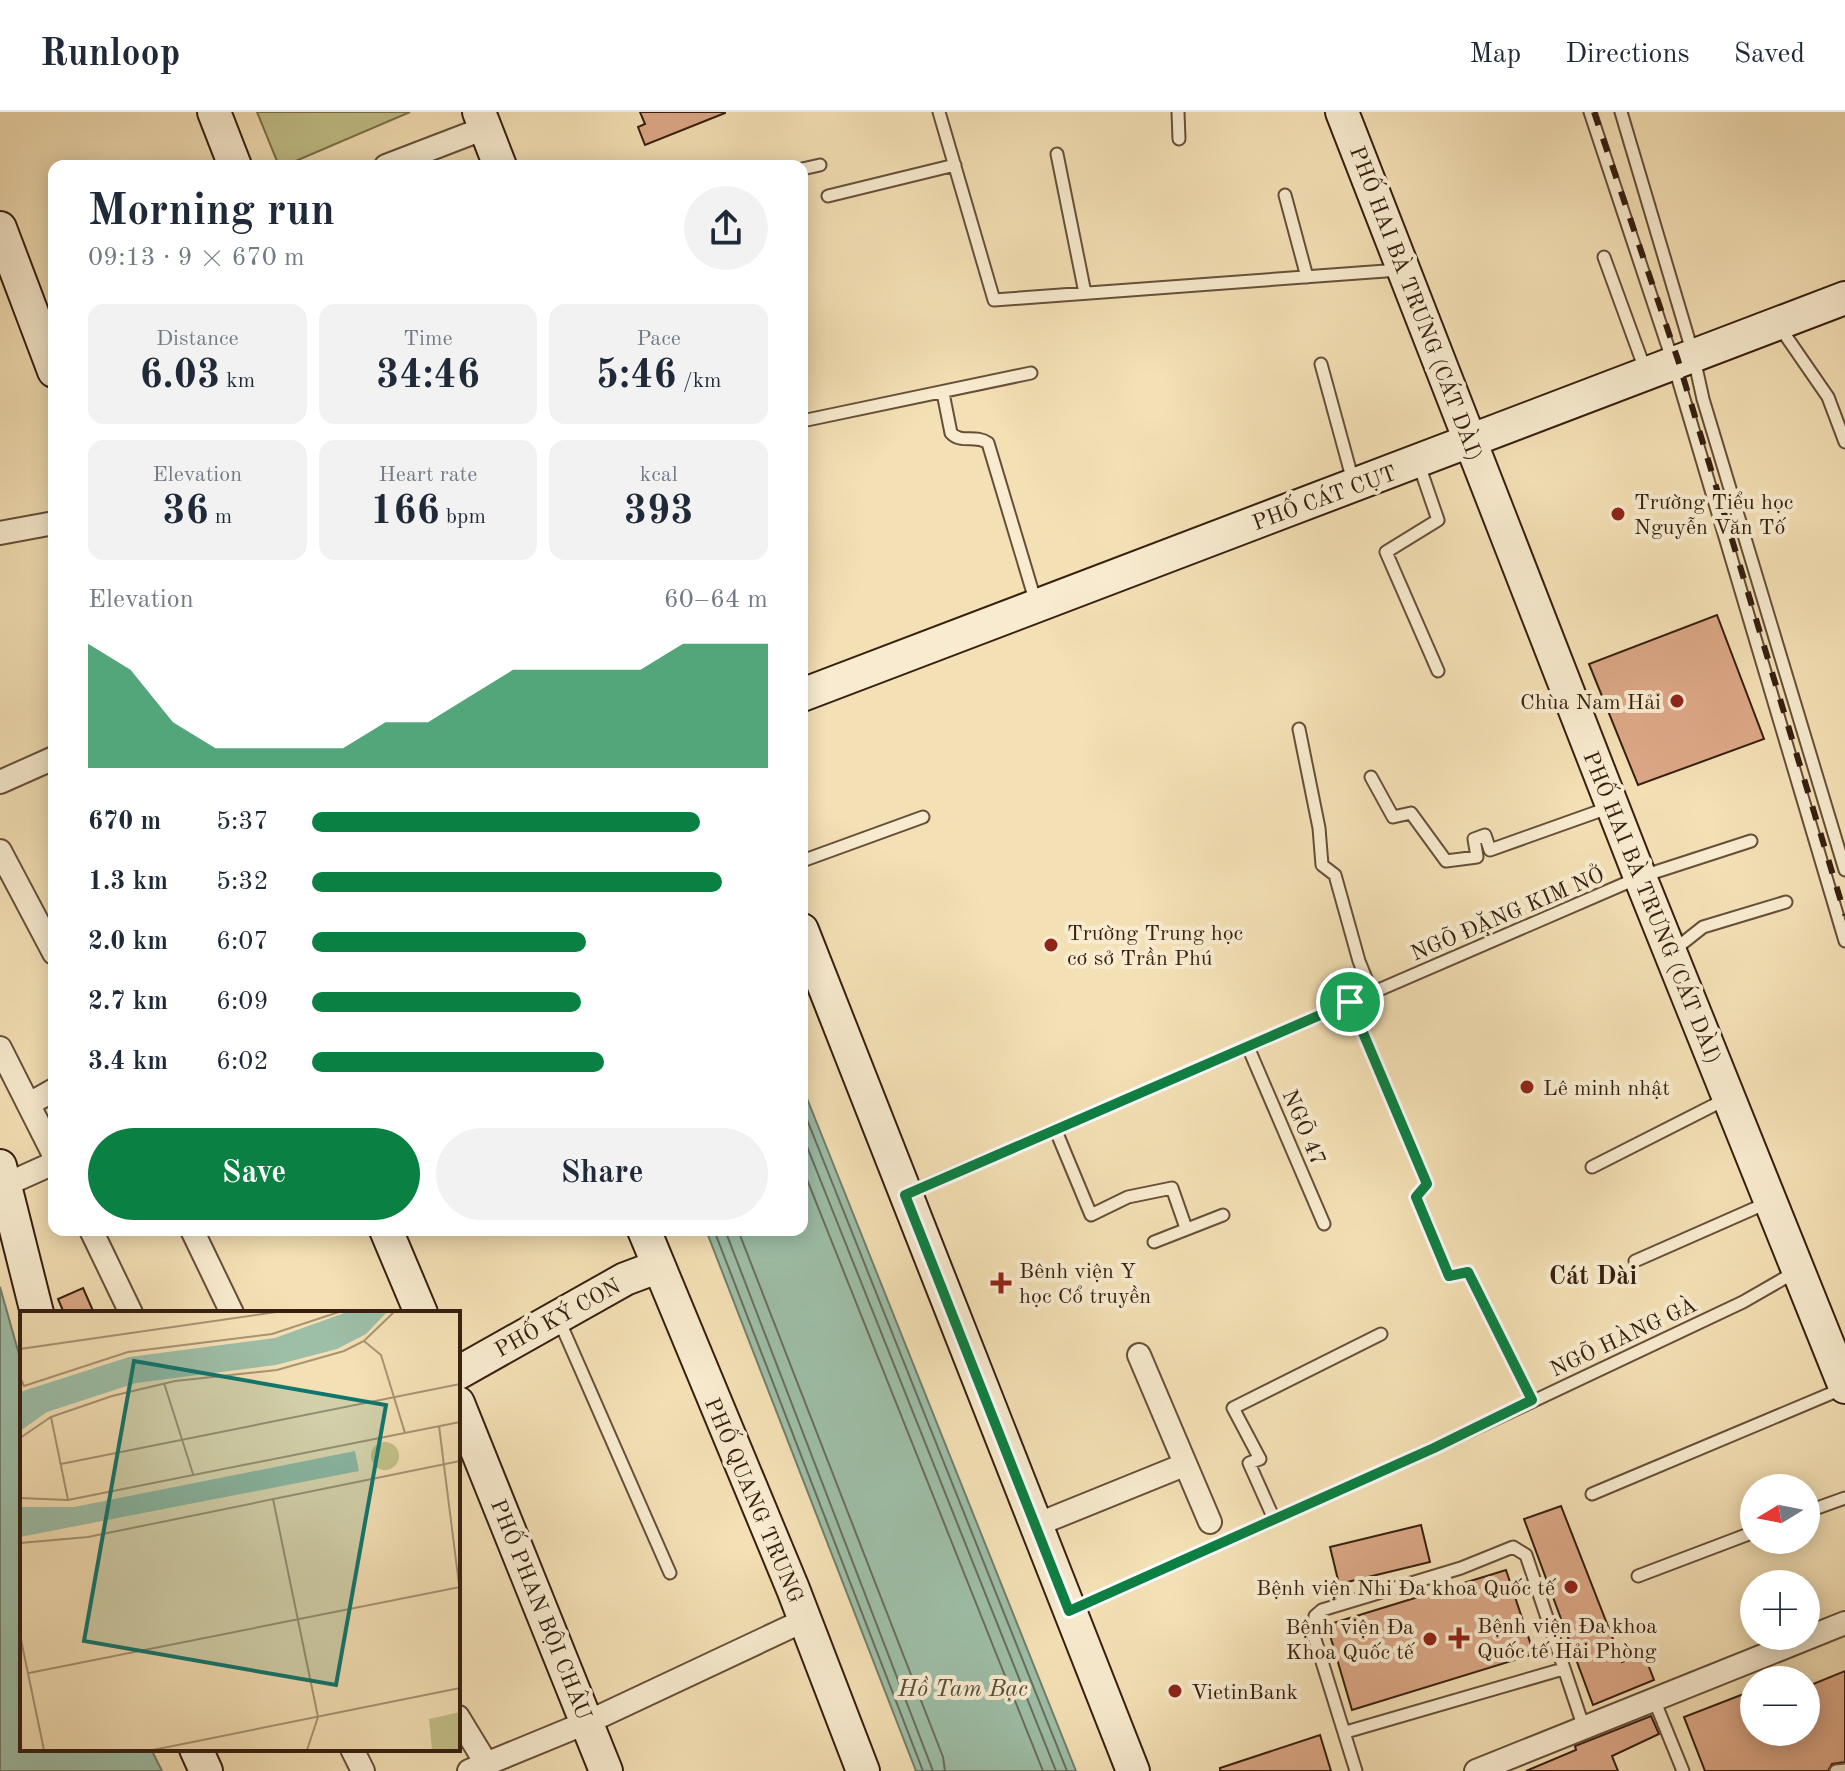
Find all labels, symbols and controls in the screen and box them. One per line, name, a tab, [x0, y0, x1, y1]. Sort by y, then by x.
text: Runloop	[40, 36, 180, 74]
text: Map	[1469, 41, 1521, 69]
text: Directions	[1565, 41, 1690, 69]
text: Saved	[1734, 41, 1805, 69]
street label: PHỐ HAI BÀ TRƯNG (CÁT DÀI)	[1345, 141, 1491, 464]
button: share	[684, 186, 768, 270]
text: Morning run	[88, 190, 335, 234]
text: 09:13 · 9 × 670 m	[88, 245, 305, 271]
text: Distance	[156, 328, 239, 350]
text: Time	[403, 328, 453, 350]
text: Pace	[636, 328, 681, 350]
text: 6.03	[139, 357, 220, 397]
text: 34:46	[376, 357, 480, 397]
text: 5:46	[596, 357, 677, 397]
text: km	[220, 370, 255, 392]
text: /km	[677, 370, 722, 392]
street label: PHỐ CÁT CỤT	[1248, 457, 1400, 535]
text: Elevation	[153, 464, 242, 486]
text: Heart rate	[379, 464, 477, 486]
text: kcal	[640, 464, 678, 486]
place label: Trường Tiểu học Nguyễn Văn Tố	[1634, 491, 1793, 539]
text: 36	[162, 493, 209, 533]
text: 166	[370, 493, 440, 533]
text: 393	[624, 493, 693, 533]
marker: Trường Tiểu học Nguyễn Văn Tố	[1609, 505, 1627, 523]
text: m	[209, 506, 232, 528]
text: bpm	[440, 506, 486, 528]
text: Elevation	[88, 587, 194, 613]
text: 60–64 m	[664, 587, 768, 613]
place label: Chùa Nam Hải	[1520, 692, 1661, 714]
marker: Chùa Nam Hải	[1668, 692, 1686, 710]
street label: PHỐ HAI BÀ TRƯNG (CÁT DÀI)	[1578, 746, 1730, 1067]
text: 670 m	[88, 809, 161, 835]
text: 5:37	[216, 809, 269, 835]
street label: NGÕ ĐẶNG KIM NỞ	[1406, 860, 1608, 966]
text: 1.3 km	[88, 869, 168, 895]
text: 5:32	[216, 869, 269, 895]
place label: Trường Trung học cơ sở Trần Phú	[1067, 923, 1243, 970]
text: 2.0 km	[88, 929, 168, 955]
text: 6:07	[216, 929, 269, 955]
marker: Trường Trung học cơ sở Trần Phú	[1042, 936, 1060, 954]
pin	[1316, 968, 1384, 1036]
icon: arrive	[1328, 980, 1372, 1024]
text: 2.7 km	[88, 989, 168, 1015]
text: 6:09	[216, 989, 269, 1015]
text: 3.4 km	[88, 1049, 168, 1075]
text: 6:02	[216, 1049, 269, 1075]
marker: Lê minh nhật	[1518, 1078, 1536, 1096]
place label: Lê minh nhật	[1543, 1078, 1670, 1100]
street label: NGÕ 47	[1277, 1085, 1333, 1169]
button: Save	[88, 1128, 420, 1220]
button: Share	[436, 1128, 768, 1220]
place label: Bênh viện Y học Cổ truyền	[1019, 1261, 1151, 1308]
district label: Cát Dài	[1549, 1264, 1637, 1290]
street label: PHỐ KÝ CON	[489, 1270, 624, 1362]
marker: Bênh viện Y học Cổ truyền	[990, 1272, 1012, 1294]
street label: NGÕ HÀNG GÀ	[1545, 1290, 1701, 1381]
inset map	[20, 1311, 460, 1751]
street label: PHỐ QUANG TRUNG	[700, 1393, 812, 1607]
north arrow	[1740, 1474, 1820, 1554]
map controls	[1740, 1474, 1820, 1746]
street label: PHỐ PHAN BỘI CHÂU	[486, 1494, 600, 1723]
button: +	[1740, 1570, 1820, 1650]
place label: Bệnh viện Nhi Đa khoa Quốc tế	[1256, 1578, 1557, 1600]
marker: Bệnh viện Nhi Đa khoa Quốc tế	[1562, 1578, 1580, 1596]
place label: Bệnh viện Đa khoa Quốc tế Hải Phòng	[1477, 1616, 1657, 1663]
place label: Bệnh viện Đa Khoa Quốc tế	[1285, 1617, 1416, 1664]
marker: Bệnh viện Đa khoa Quốc tế Hải Phòng	[1448, 1627, 1470, 1649]
marker: Bệnh viện Đa Khoa Quốc tế	[1421, 1630, 1439, 1648]
button: −	[1740, 1666, 1820, 1746]
water label: Hồ Tam Bạc	[897, 1676, 1028, 1702]
marker: VietinBank	[1166, 1682, 1184, 1700]
place label: VietinBank	[1191, 1682, 1298, 1704]

